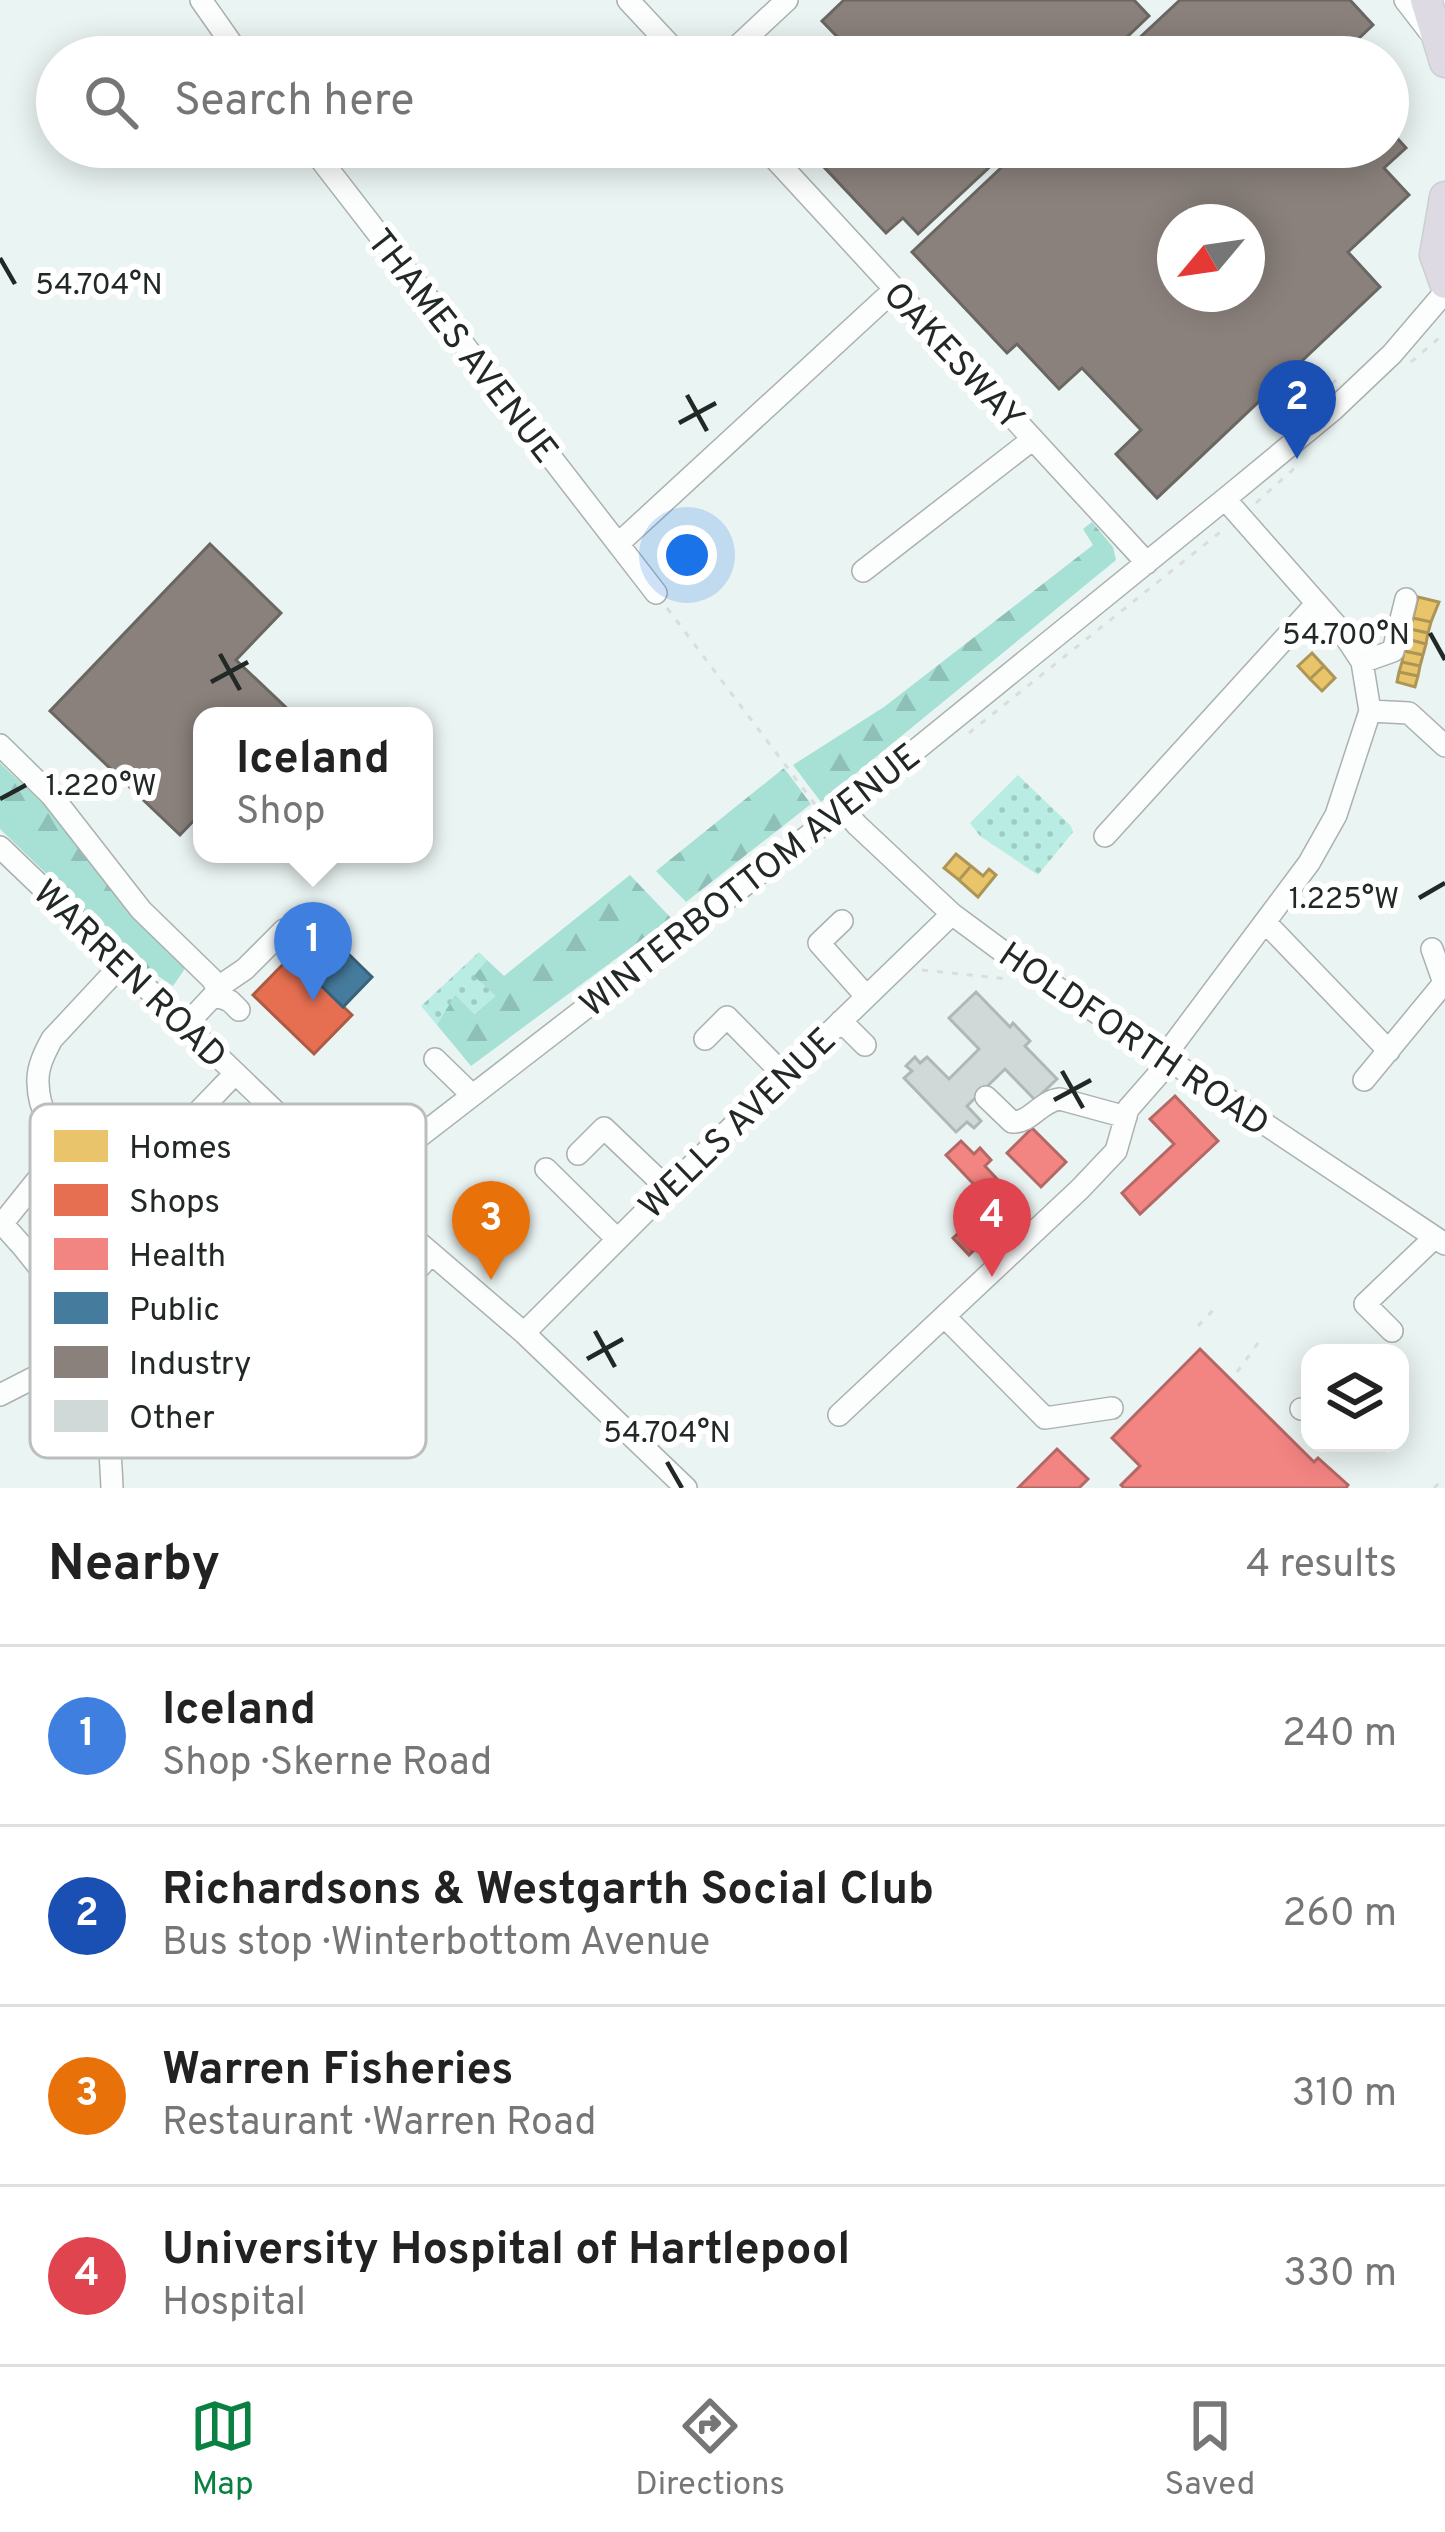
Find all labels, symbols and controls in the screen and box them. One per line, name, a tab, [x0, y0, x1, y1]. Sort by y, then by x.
search box	[36, 36, 1409, 168]
icon: search	[78, 69, 144, 135]
text: Search here	[174, 74, 414, 131]
north arrow	[1157, 204, 1265, 312]
street label: THAMES AVENUE	[355, 221, 567, 474]
text: 54.704°N	[35, 268, 163, 305]
street label: OAKESWAY	[871, 274, 1033, 442]
pin: 2	[1258, 360, 1336, 459]
your location	[657, 525, 717, 585]
text: 54.700°N	[1282, 618, 1410, 655]
popup	[193, 707, 433, 863]
text: Iceland	[236, 732, 390, 789]
street label: WINTERBOTTOM AVENUE	[572, 735, 931, 1029]
text: 1.220°W	[45, 769, 157, 806]
text: Shop	[236, 789, 326, 838]
street label: WARREN ROAD	[21, 872, 235, 1080]
text: 1.225°W	[1289, 882, 1399, 919]
pin: 1	[274, 902, 352, 1001]
street label: HOLDFORTH ROAD	[989, 934, 1277, 1149]
street label: WELLS AVENUE	[630, 1019, 847, 1231]
legend	[30, 1104, 426, 1458]
text: Homes	[129, 1129, 232, 1171]
pin: 4	[953, 1178, 1031, 1277]
pin: 3	[452, 1181, 530, 1280]
text: Shops	[129, 1183, 220, 1225]
text: Health	[129, 1237, 226, 1279]
text: Public	[129, 1291, 220, 1333]
map controls	[1301, 1344, 1409, 1452]
button: layers	[1301, 1344, 1409, 1452]
text: Industry	[129, 1345, 251, 1387]
text: Other	[129, 1399, 215, 1441]
text: 54.704°N	[603, 1416, 731, 1453]
text: Nearby	[48, 1534, 220, 1599]
text: 4 results	[1246, 1542, 1397, 1591]
text: Iceland	[162, 1683, 316, 1740]
text: 1	[79, 1711, 95, 1760]
text: 240 m	[1282, 1711, 1397, 1760]
text: Shop · Skerne Road	[162, 1740, 492, 1789]
text: Richardsons & Westgarth Social Club	[162, 1863, 934, 1920]
text: 2	[75, 1891, 99, 1940]
text: 260 m	[1283, 1891, 1397, 1940]
text: Bus stop · Winterbottom Avenue	[162, 1920, 710, 1969]
text: Warren Fisheries	[162, 2043, 513, 2100]
text: 3	[75, 2071, 99, 2120]
text: 310 m	[1292, 2071, 1397, 2120]
text: Restaurant · Warren Road	[162, 2100, 596, 2149]
text: University Hospital of Hartlepool	[162, 2223, 850, 2280]
text: 4	[74, 2251, 100, 2300]
text: 330 m	[1283, 2251, 1397, 2300]
text: Hospital	[162, 2280, 306, 2329]
tab: Map	[190, 2393, 256, 2507]
tab: Directions	[635, 2393, 785, 2507]
tab: Saved	[1165, 2393, 1255, 2507]

